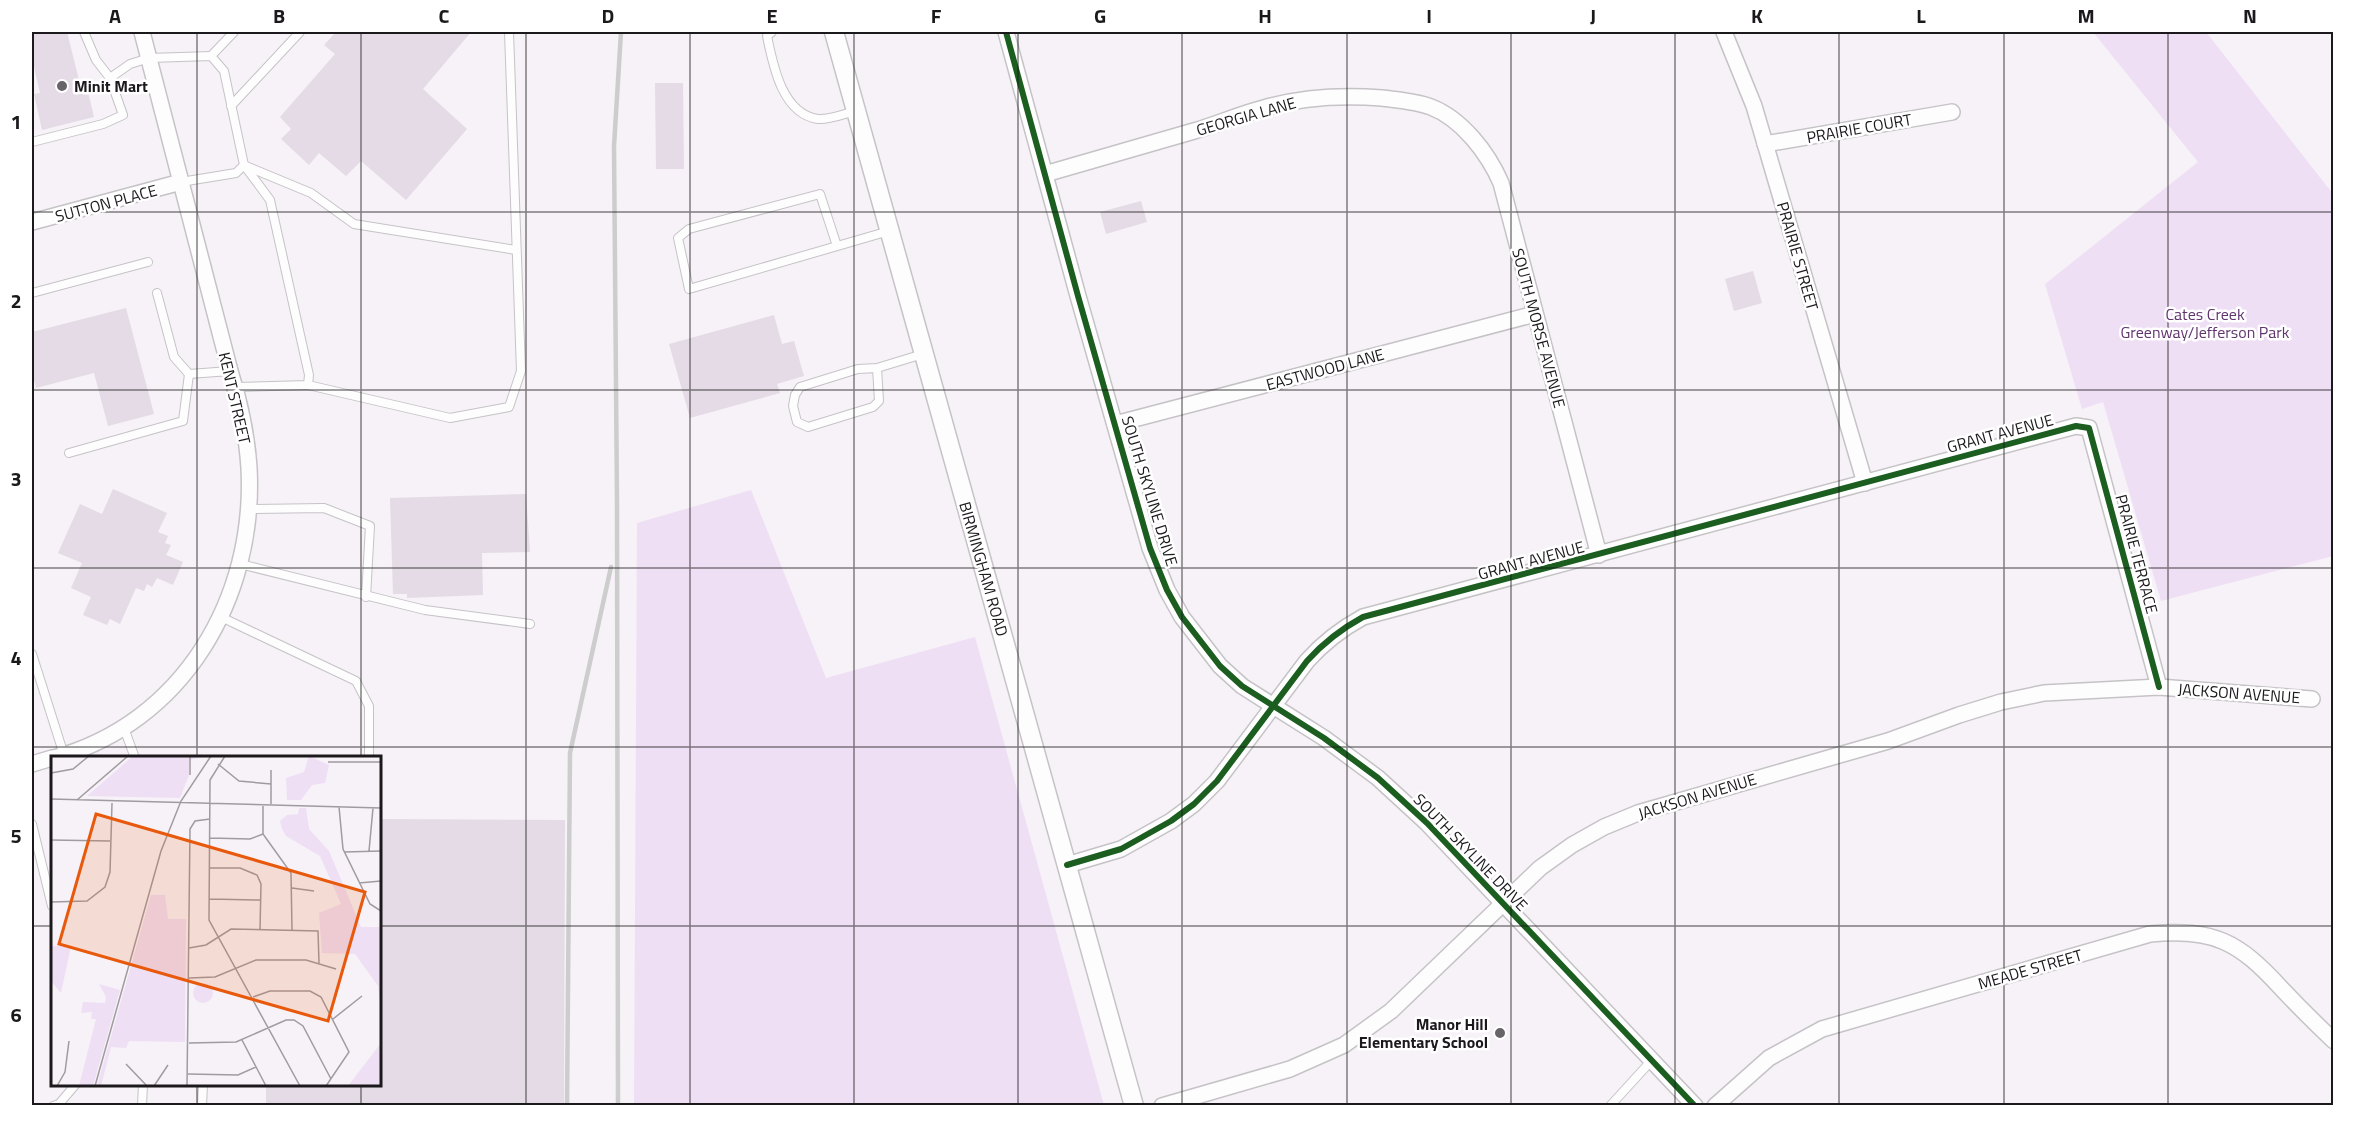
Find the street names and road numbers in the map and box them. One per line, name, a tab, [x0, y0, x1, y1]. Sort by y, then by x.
street label: GEORGIA LANE	[1193, 90, 1299, 142]
street label: PRAIRIE COURT	[1805, 107, 1914, 149]
street label: SUTTON PLACE	[52, 178, 160, 228]
street label: PRAIRIE STREET	[1771, 199, 1825, 314]
street label: SOUTH MORSE AVENUE	[1506, 245, 1572, 411]
street label: EASTWOOD LANE	[1263, 342, 1387, 396]
street label: KENT STREET	[213, 350, 257, 447]
street label: GRANT AVENUE	[1944, 407, 2056, 459]
street label: SOUTH SKYLINE DRIVE	[1116, 413, 1184, 569]
street label: PRAIRIE TERRACE	[2110, 492, 2164, 616]
street label: BIRMINGHAM ROAD	[953, 499, 1015, 639]
street label: GRANT AVENUE	[1475, 534, 1587, 586]
street label: JACKSON AVENUE	[2177, 677, 2301, 709]
street label: JACKSON AVENUE	[1635, 767, 1759, 825]
street label: SOUTH SKYLINE DRIVE	[1408, 788, 1534, 916]
street label: MEADE STREET	[1975, 942, 2086, 995]

